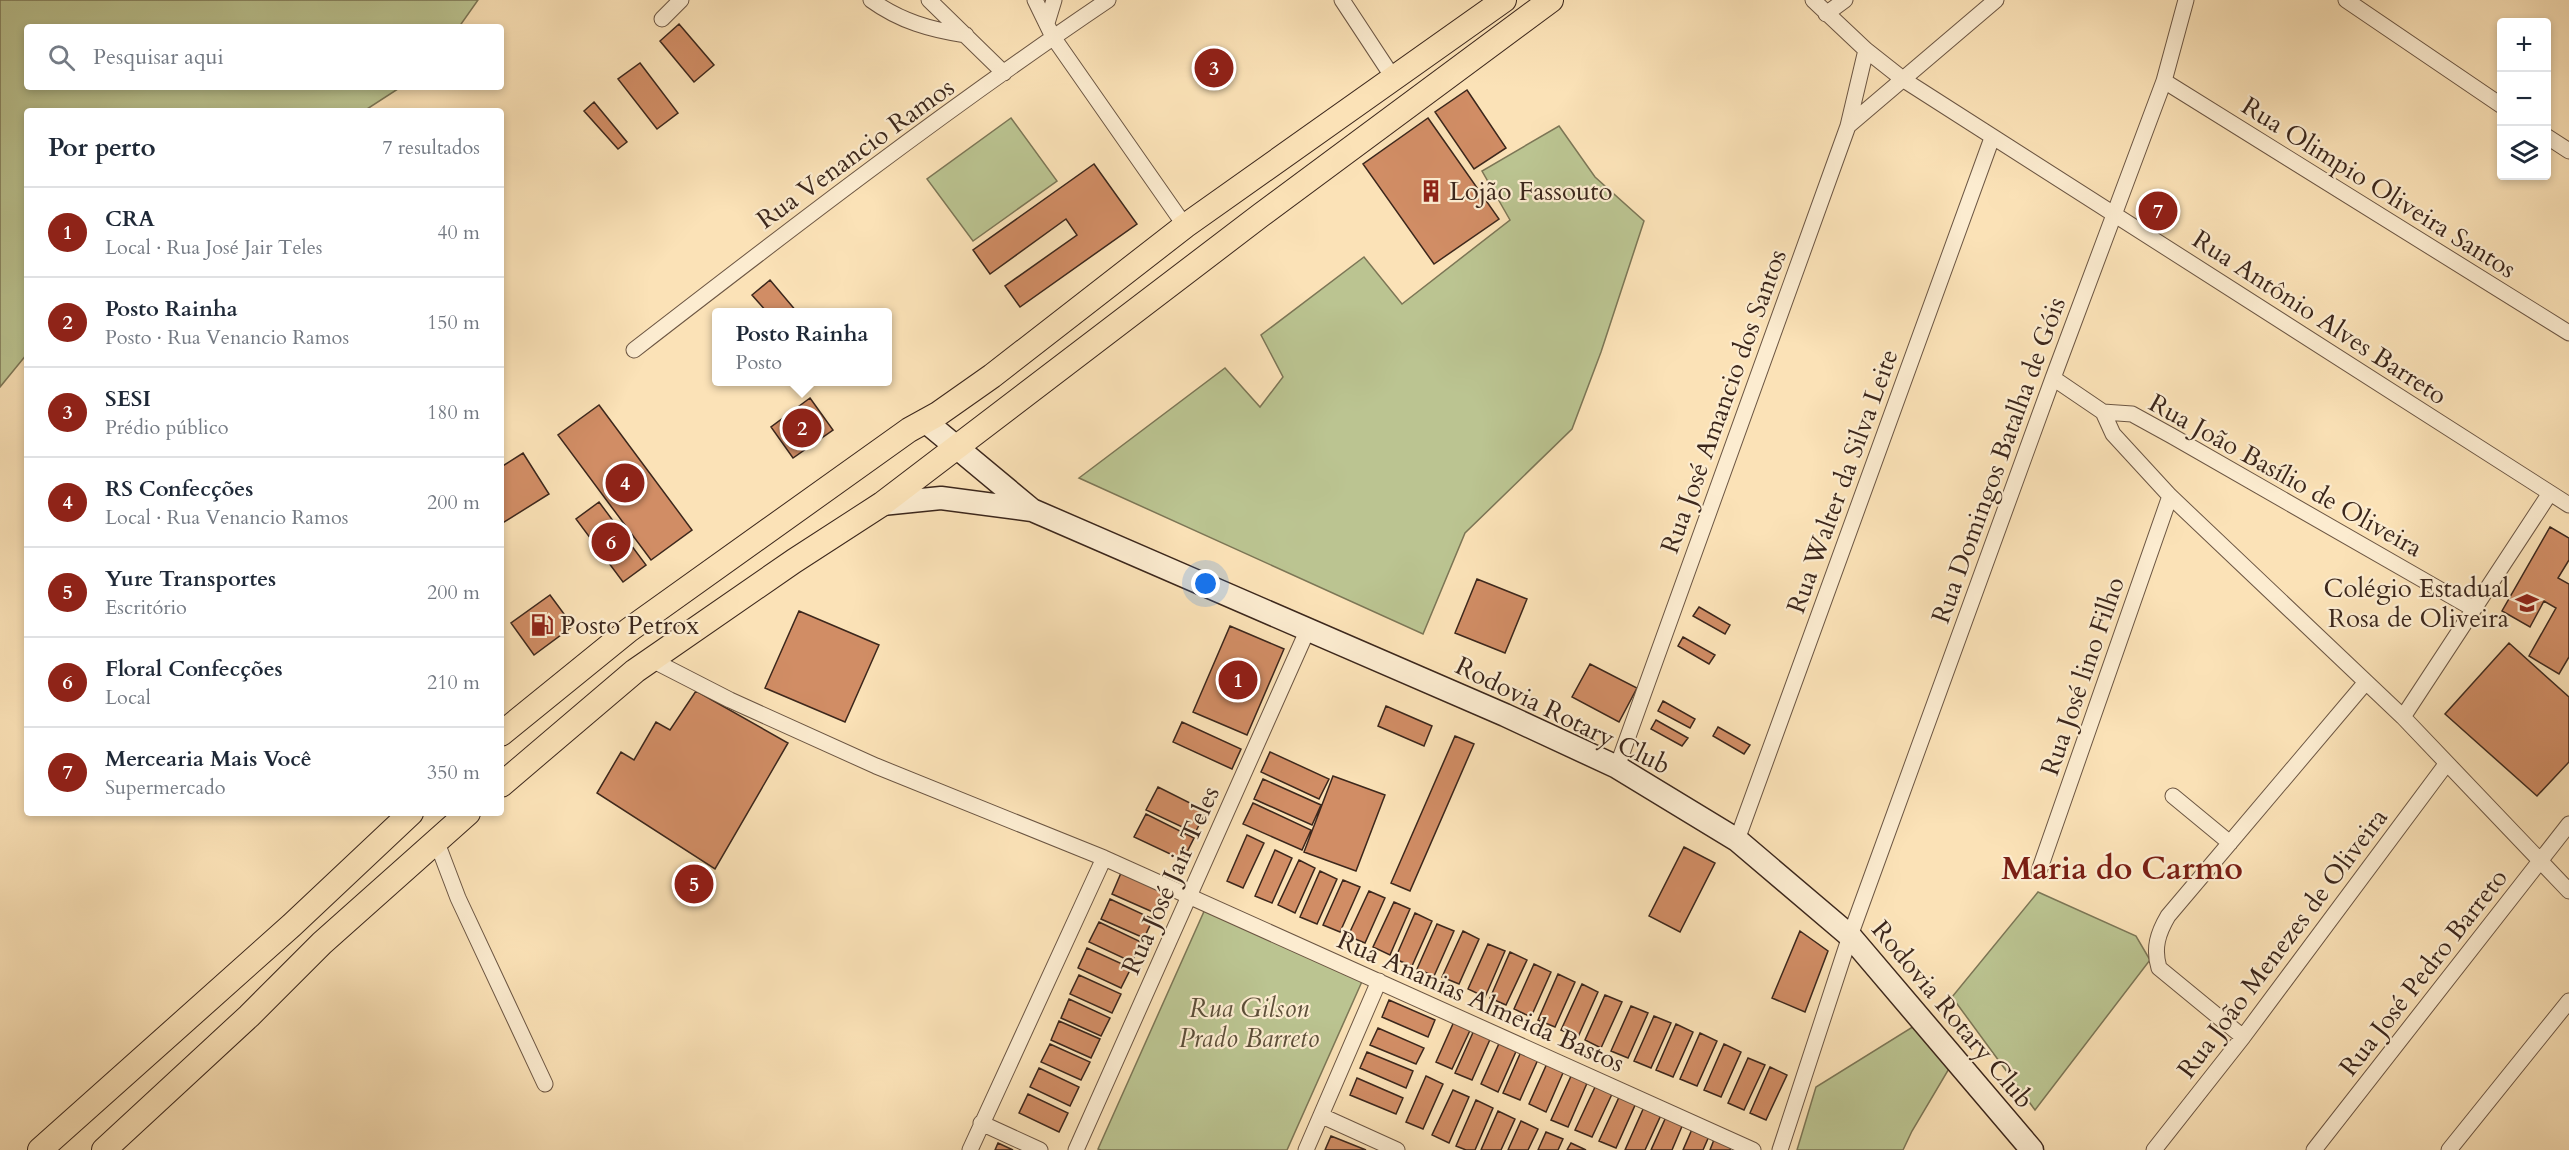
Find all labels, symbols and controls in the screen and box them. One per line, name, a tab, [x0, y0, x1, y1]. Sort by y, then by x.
map controls	[2497, 18, 2551, 180]
button: +	[2497, 18, 2551, 72]
search box	[24, 24, 504, 90]
icon: search	[45, 41, 78, 74]
text: Pesquisar aqui	[93, 42, 224, 72]
pin: 3	[1194, 46, 1234, 90]
street label: Rua Venancio Ramos	[749, 70, 961, 237]
button: −	[2497, 72, 2551, 126]
street label: Rua Olimpio Oliveira Santos	[2235, 88, 2523, 286]
button: layers	[2497, 126, 2551, 180]
text: Por perto	[48, 130, 156, 165]
text: 7 resultados	[382, 134, 480, 161]
place label: Lojão Fassouto	[1449, 174, 1613, 209]
building icon: Lojão Fassouto	[1418, 178, 1444, 204]
pin: 7	[2138, 188, 2178, 234]
text: CRA	[105, 204, 155, 234]
text: 1	[62, 219, 73, 246]
text: 40 m	[437, 219, 480, 246]
street label: Rua Antônio Alves Barreto	[2186, 222, 2454, 413]
text: Local · Rua José Jair Teles	[105, 234, 322, 261]
street label: Rua José Amancio dos Santos	[1652, 244, 1795, 558]
street label: Rua Domingos Batalha de Góis	[1923, 292, 2074, 628]
text: Posto Rainha	[105, 294, 238, 324]
popup	[712, 308, 892, 386]
text: 2	[62, 309, 73, 336]
text: 150 m	[427, 309, 480, 336]
text: Posto Rainha	[736, 319, 868, 349]
text: Posto · Rua Venancio Ramos	[105, 324, 349, 351]
street label: Rua Walter da Silva Leite	[1778, 344, 1907, 618]
text: Posto	[736, 349, 782, 376]
text: SESI	[105, 384, 151, 414]
street label: Rua João Basílio de Oliveira	[2143, 386, 2429, 565]
text: 3	[62, 399, 73, 426]
text: 180 m	[427, 399, 480, 426]
pin: 2	[782, 406, 822, 450]
text: Prédio público	[105, 414, 229, 441]
pin: 4	[606, 460, 644, 506]
text: RS Confecções	[105, 474, 253, 504]
text: 4	[62, 489, 73, 516]
text: 200 m	[427, 489, 480, 516]
text: Local · Rua Venancio Ramos	[105, 504, 348, 531]
pin: 6	[592, 520, 630, 564]
text: Yure Transportes	[105, 564, 276, 594]
your location	[1191, 569, 1220, 598]
place label: Colégio Estadual Rosa de Oliveira	[2324, 571, 2509, 636]
street label: Rua José lino Filho	[2032, 572, 2133, 780]
text: 5	[62, 579, 73, 606]
text: 200 m	[427, 579, 480, 606]
school or university icon: Colégio Estadual Rosa de Oliveira	[2514, 590, 2540, 616]
text: Escritório	[105, 594, 187, 621]
place label: Posto Petrox	[560, 608, 699, 643]
fuel station icon: Posto Petrox	[529, 612, 555, 638]
street label: Rodovia Rotary Club	[1449, 648, 1676, 783]
text: Floral Confecções	[105, 654, 283, 684]
pin: 1	[1218, 658, 1258, 702]
text: 6	[62, 669, 73, 696]
text: 210 m	[427, 669, 480, 696]
text: Local	[105, 684, 151, 711]
text: Mercearia Mais Você	[105, 744, 312, 774]
text: 7	[62, 759, 73, 786]
text: 350 m	[427, 759, 480, 786]
text: Supermercado	[105, 774, 226, 801]
street label: Rua José Jair Teles	[1113, 781, 1228, 980]
street label: Rua João Menezes de Oliveira	[2169, 801, 2396, 1085]
district label: Maria do Carmo	[2001, 847, 2243, 891]
street label: Rua José Pedro Barreto	[2331, 861, 2515, 1083]
pin: 5	[674, 862, 714, 906]
street label: Rodovia Rotary Club	[1864, 913, 2042, 1116]
street label: Rua Ananias Almeida Bastos	[1332, 922, 1630, 1081]
park label: Rua Gilson Prado Barreto	[1179, 991, 1319, 1056]

